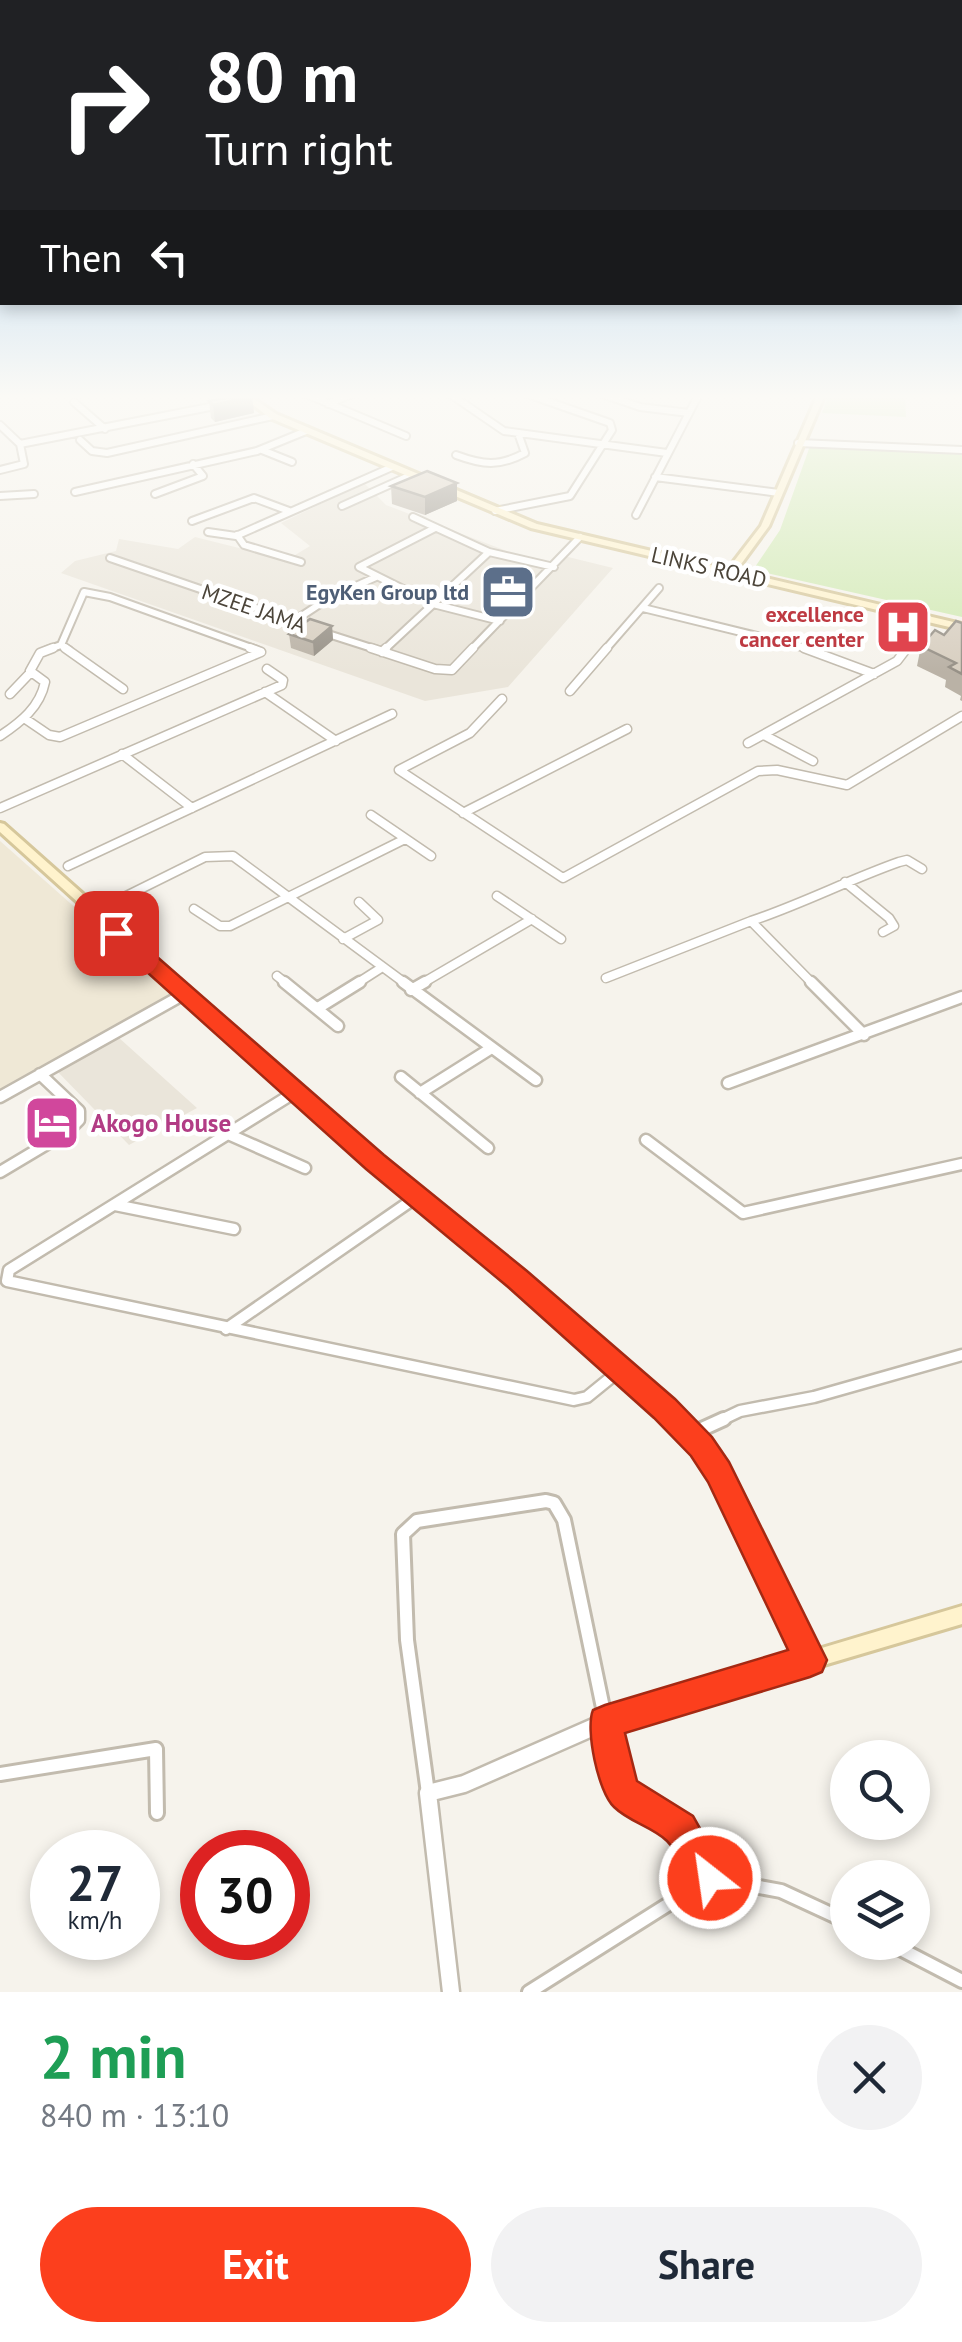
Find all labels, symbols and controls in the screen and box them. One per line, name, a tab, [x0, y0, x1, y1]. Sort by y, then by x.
text: 80 m	[205, 31, 358, 121]
icon: right	[40, 40, 170, 170]
text: Turn right	[205, 119, 393, 177]
icon: left	[142, 230, 197, 285]
text: Then	[40, 233, 122, 282]
street label: LINKS ROAD	[649, 540, 769, 594]
office icon: EgyKen Group ltd	[478, 562, 538, 622]
street label: MZEE JAMA	[198, 577, 310, 639]
place label: EgyKen Group ltd	[306, 578, 469, 606]
hospital icon: excellence cancer center	[873, 597, 933, 657]
place label: excellence cancer center	[739, 600, 864, 653]
pin	[74, 891, 159, 976]
icon: arrive	[89, 906, 144, 961]
hotel icon: Akogo House	[22, 1093, 82, 1153]
place label: Akogo House	[91, 1107, 231, 1139]
map controls	[830, 1740, 930, 1960]
button: search	[830, 1740, 930, 1840]
position arrow	[658, 1826, 762, 1930]
speed limit sign: 30	[180, 1830, 310, 1960]
text: 27	[67, 1850, 123, 1915]
button: layers	[830, 1860, 930, 1960]
text: km/h	[68, 1904, 122, 1936]
text: 2 min	[40, 2017, 186, 2095]
button: close	[817, 2025, 922, 2130]
text: 840 m · 13:10	[40, 2094, 229, 2136]
button: Exit	[40, 2207, 471, 2322]
button: Share	[491, 2207, 922, 2322]

